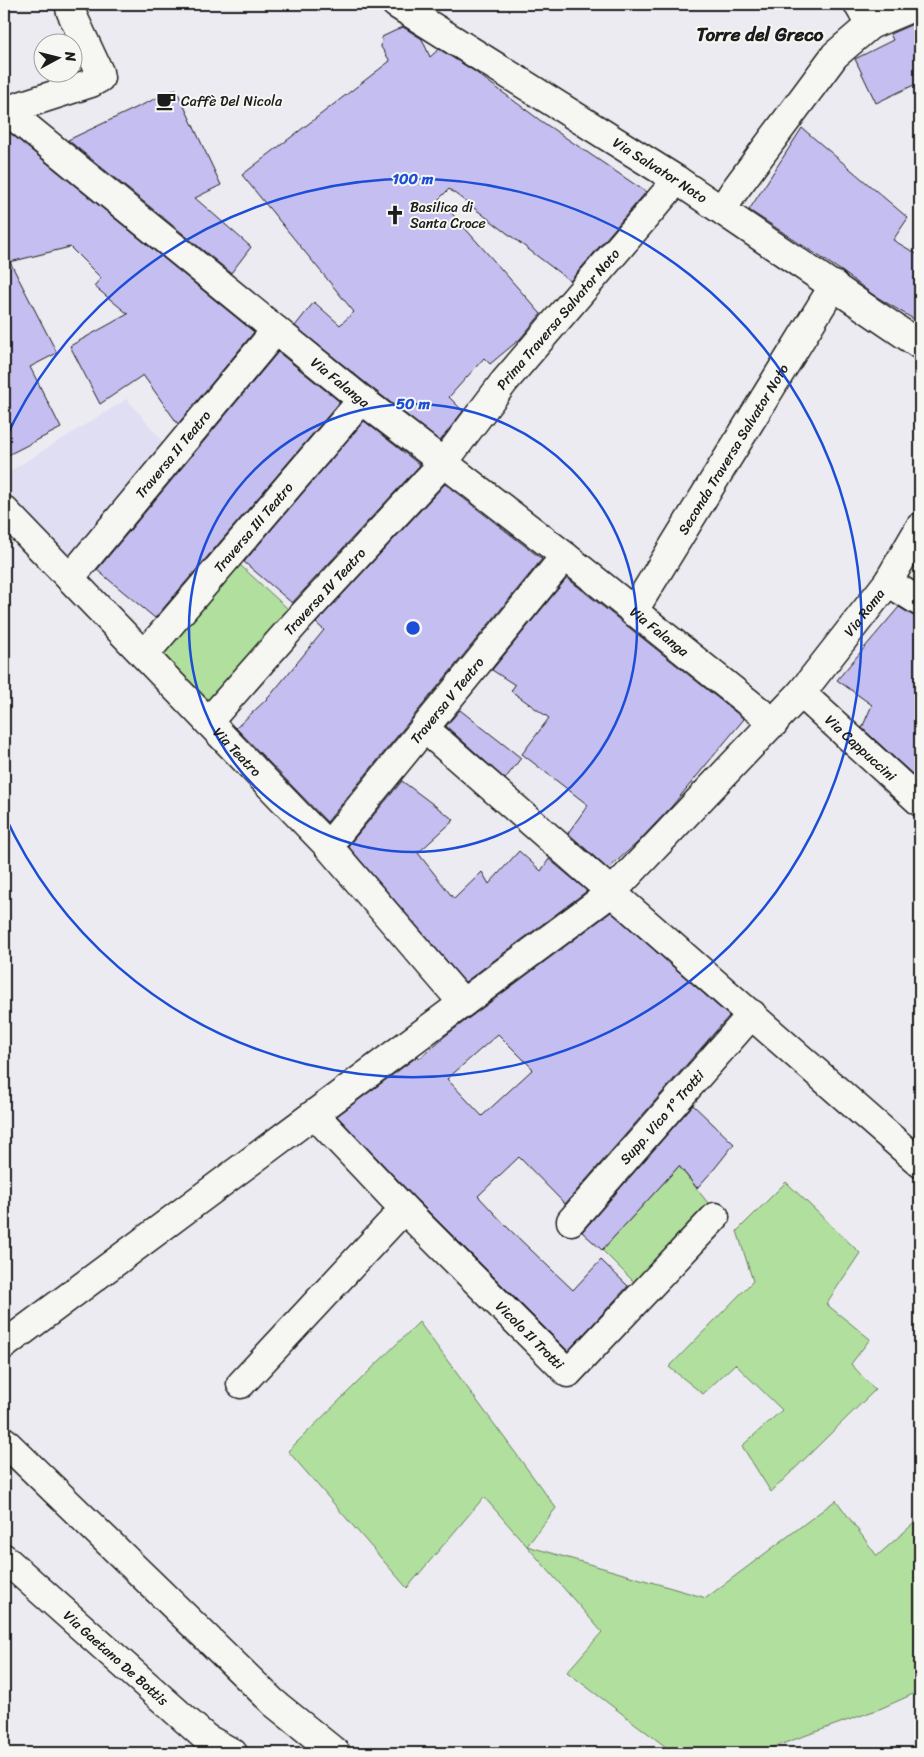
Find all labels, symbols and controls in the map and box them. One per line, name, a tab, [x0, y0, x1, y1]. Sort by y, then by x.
district label: Torre del Greco	[697, 18, 824, 51]
north arrow	[32, 32, 82, 82]
text: N	[57, 49, 83, 63]
place label: Caffè Del Nicola	[181, 89, 283, 114]
cafe icon: Caffè Del Nicola	[155, 90, 177, 112]
street label: Via Salvator Noto	[608, 130, 713, 210]
text: 100 m	[393, 166, 434, 192]
place label: Basilica di Santa Croce	[410, 195, 486, 236]
church icon: Basilica di Santa Croce	[384, 204, 406, 226]
street label: Prima Traversa Salvator Noto	[490, 242, 626, 395]
street label: Via Falanga	[305, 350, 376, 415]
street label: Seconda Traversa Salvator Noto	[671, 359, 795, 540]
text: 50 m	[396, 391, 431, 417]
street label: Traversa II Teatro	[128, 404, 217, 504]
street label: Traversa III Teatro	[207, 476, 300, 578]
street label: Traversa IV Teatro	[277, 542, 372, 641]
street label: Via Roma	[837, 583, 891, 642]
street label: Via Falanga	[624, 600, 695, 664]
centre of rings	[404, 619, 422, 637]
street label: Traversa V Teatro	[403, 651, 491, 750]
street label: Via Cappuccini	[819, 708, 903, 788]
street label: Via Teatro	[207, 721, 268, 783]
street label: Supp. Vico 1° Trotti	[613, 1063, 711, 1170]
street label: Vicolo II Trotti	[490, 1295, 571, 1376]
street label: Via Gaetano De Bottis	[58, 1604, 175, 1712]

